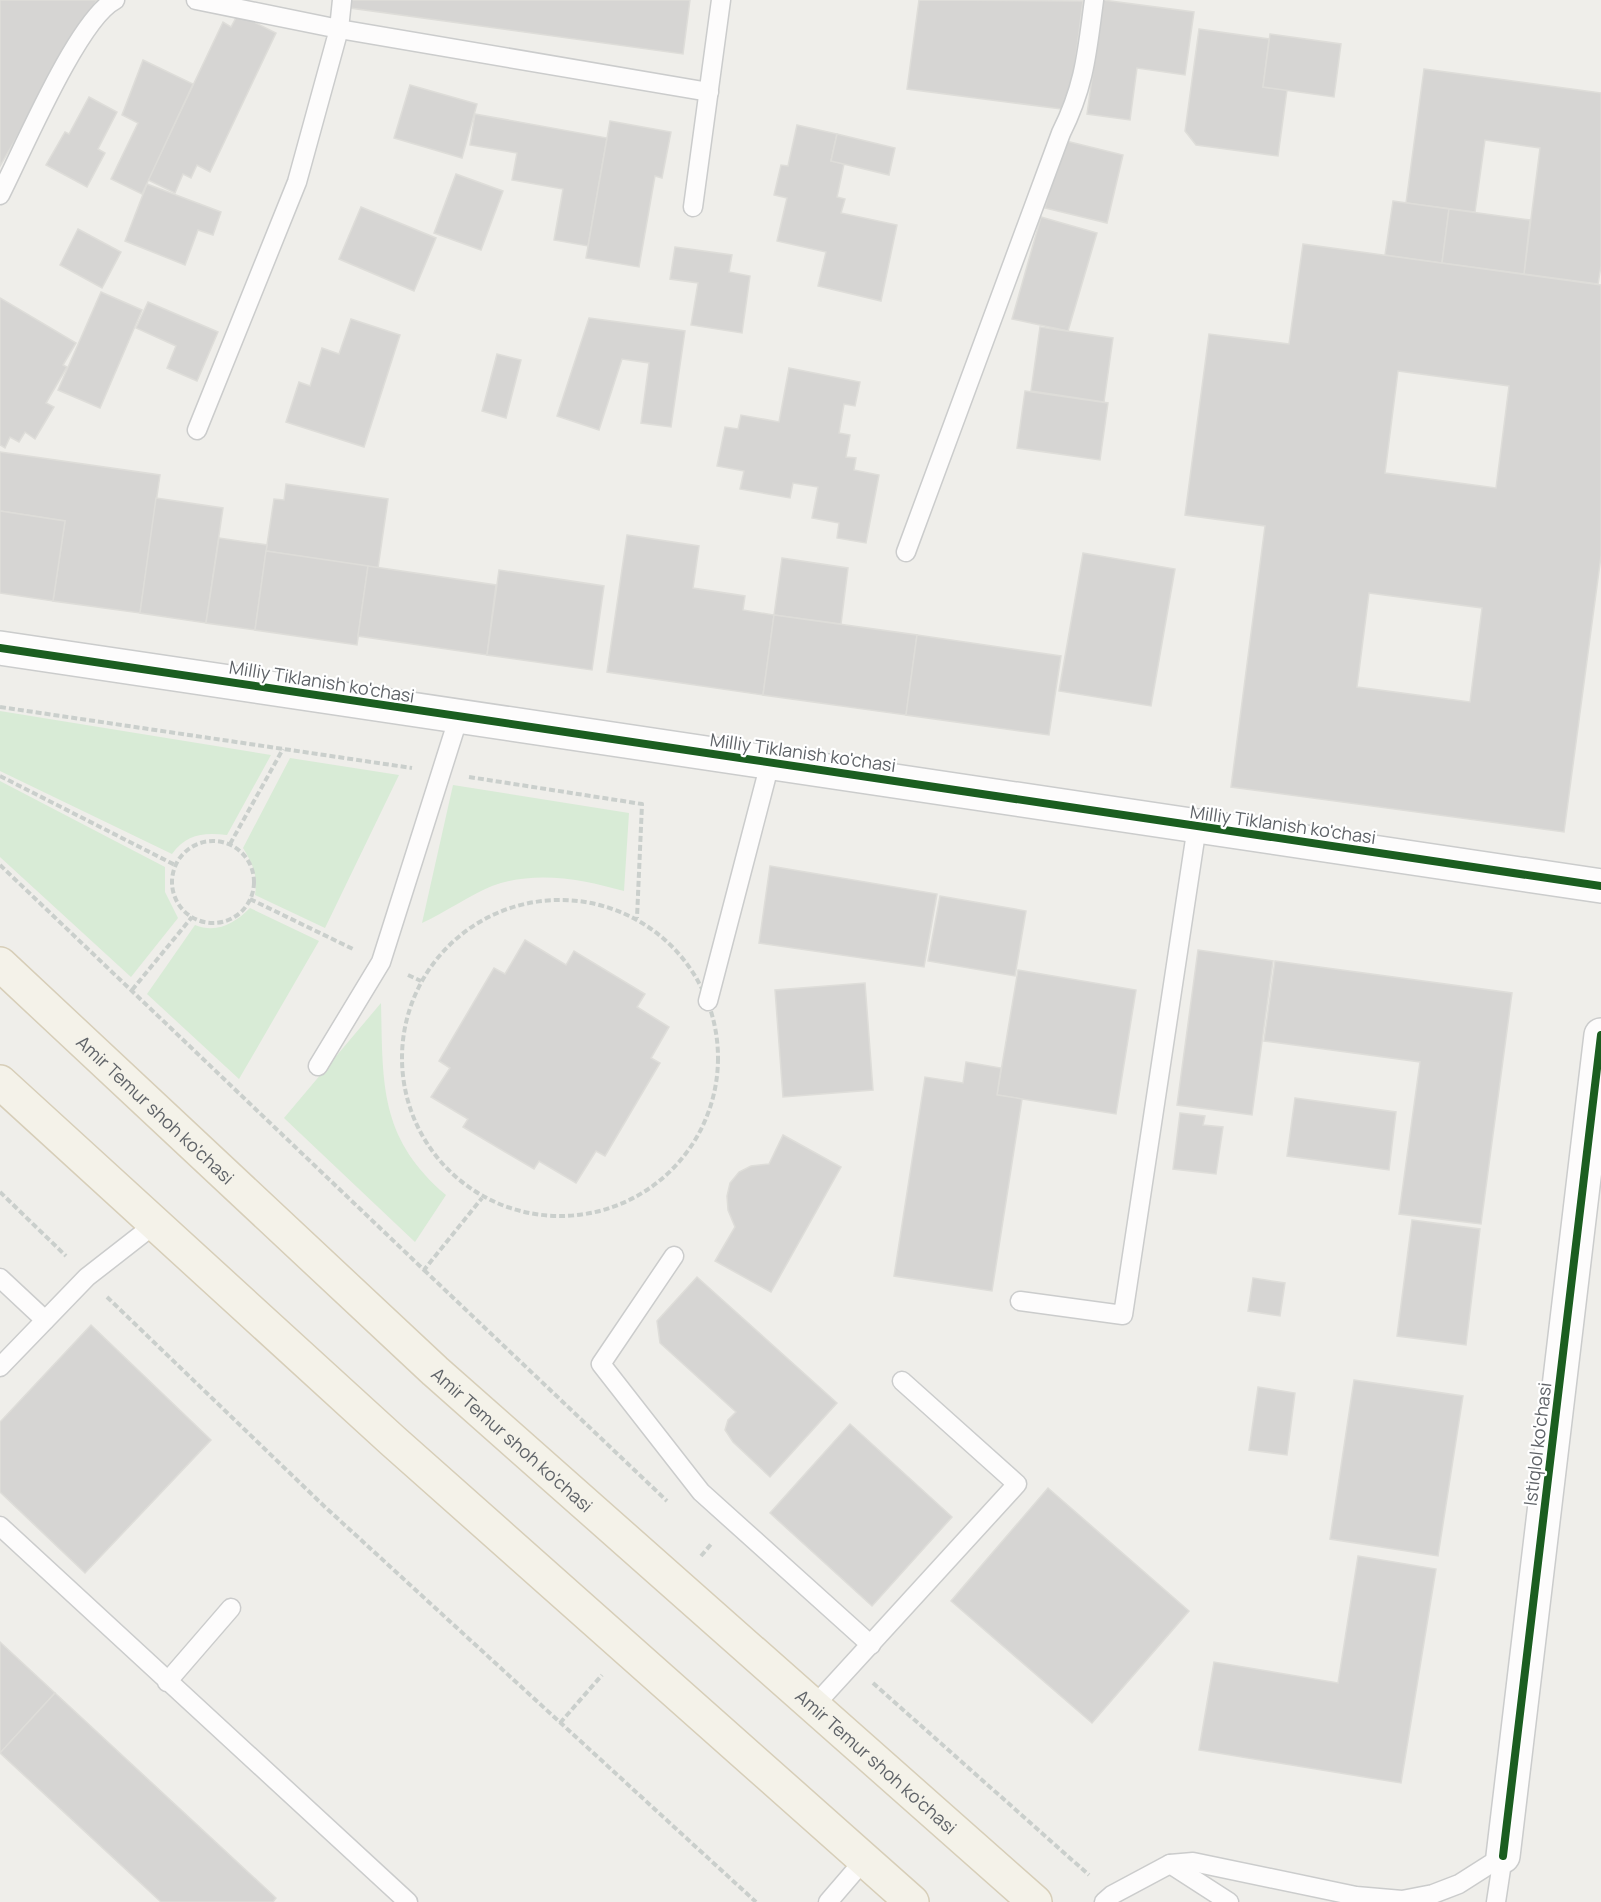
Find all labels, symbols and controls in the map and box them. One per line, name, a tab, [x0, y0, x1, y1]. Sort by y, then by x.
street label: Milliy Tiklanish ko'chasi	[228, 654, 416, 708]
street label: Milliy Tiklanish ko'chasi	[708, 727, 898, 777]
street label: Milliy Tiklanish ko'chasi	[1188, 799, 1378, 849]
street label: Amir Temur shoh ko'chasi	[72, 1030, 240, 1189]
street label: Amir Temur shoh ko'chasi	[427, 1362, 598, 1517]
street label: Istiqlol ko'chasi	[1518, 1381, 1556, 1507]
street label: Amir Temur shoh ko'chasi	[791, 1684, 962, 1839]

